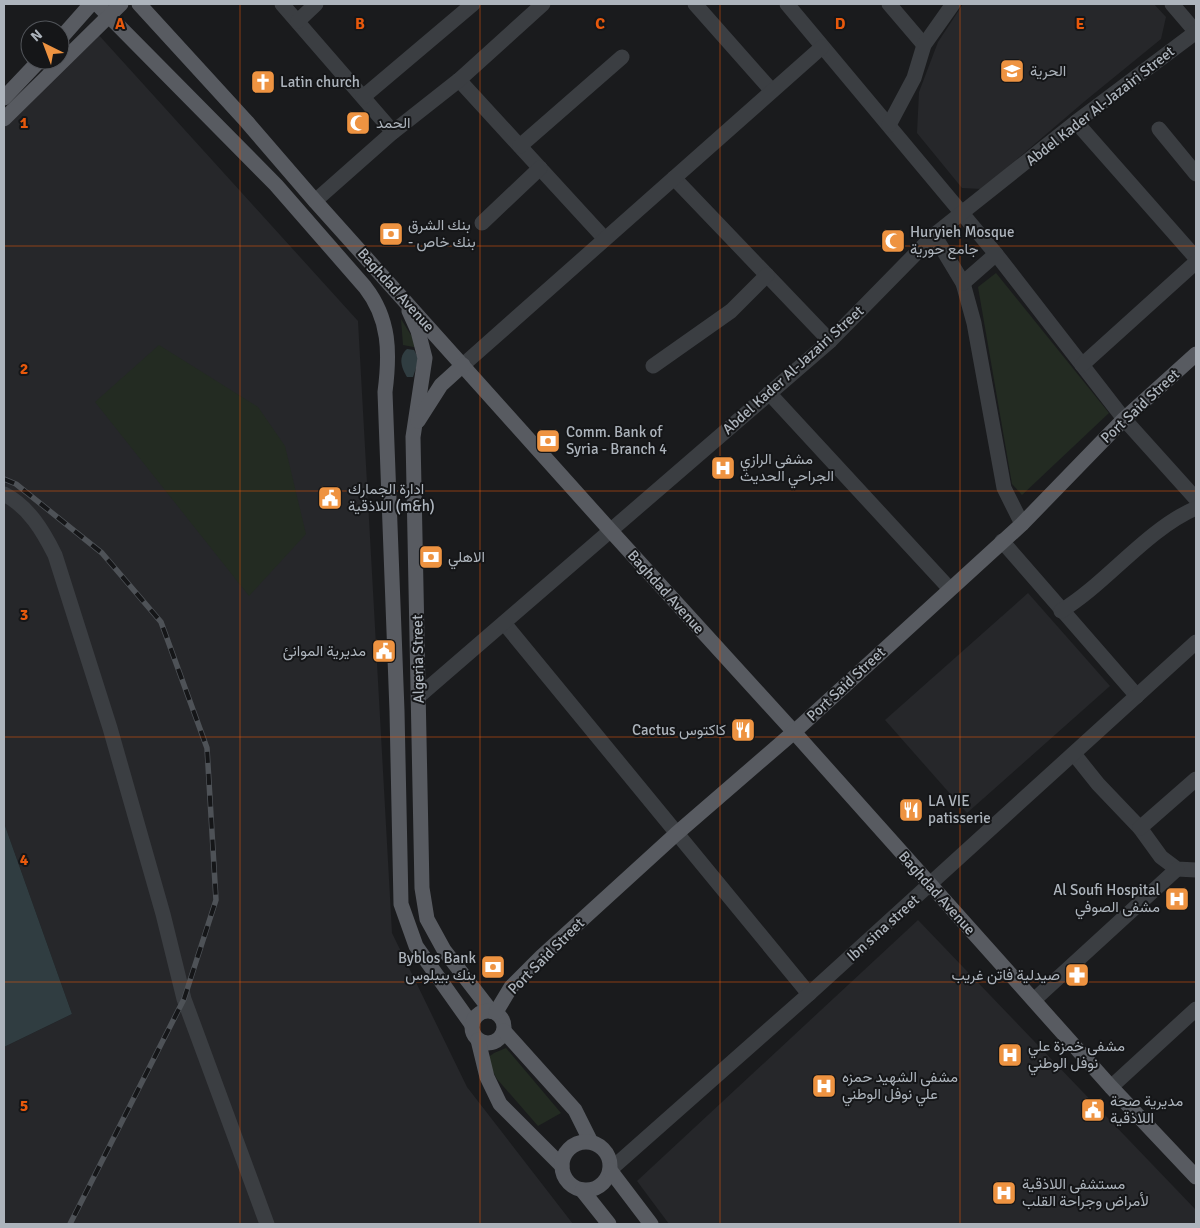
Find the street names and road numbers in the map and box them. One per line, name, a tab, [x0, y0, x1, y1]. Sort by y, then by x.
street label: Abdel Kader Al-Jazairi Street	[1022, 42, 1178, 170]
street label: Baghdad Avenue	[354, 244, 438, 336]
street label: Abdel Kader Al-Jazairi Street	[719, 302, 867, 438]
street label: Port Said Street	[1097, 365, 1183, 447]
street label: Baghdad Avenue	[624, 546, 708, 638]
street label: Algeria Street	[408, 615, 428, 703]
street label: Port Said Street	[803, 643, 889, 725]
street label: Baghdad Avenue	[895, 847, 979, 939]
street label: Ibn sina street	[843, 891, 923, 965]
street label: Port Said Street	[504, 914, 588, 998]

